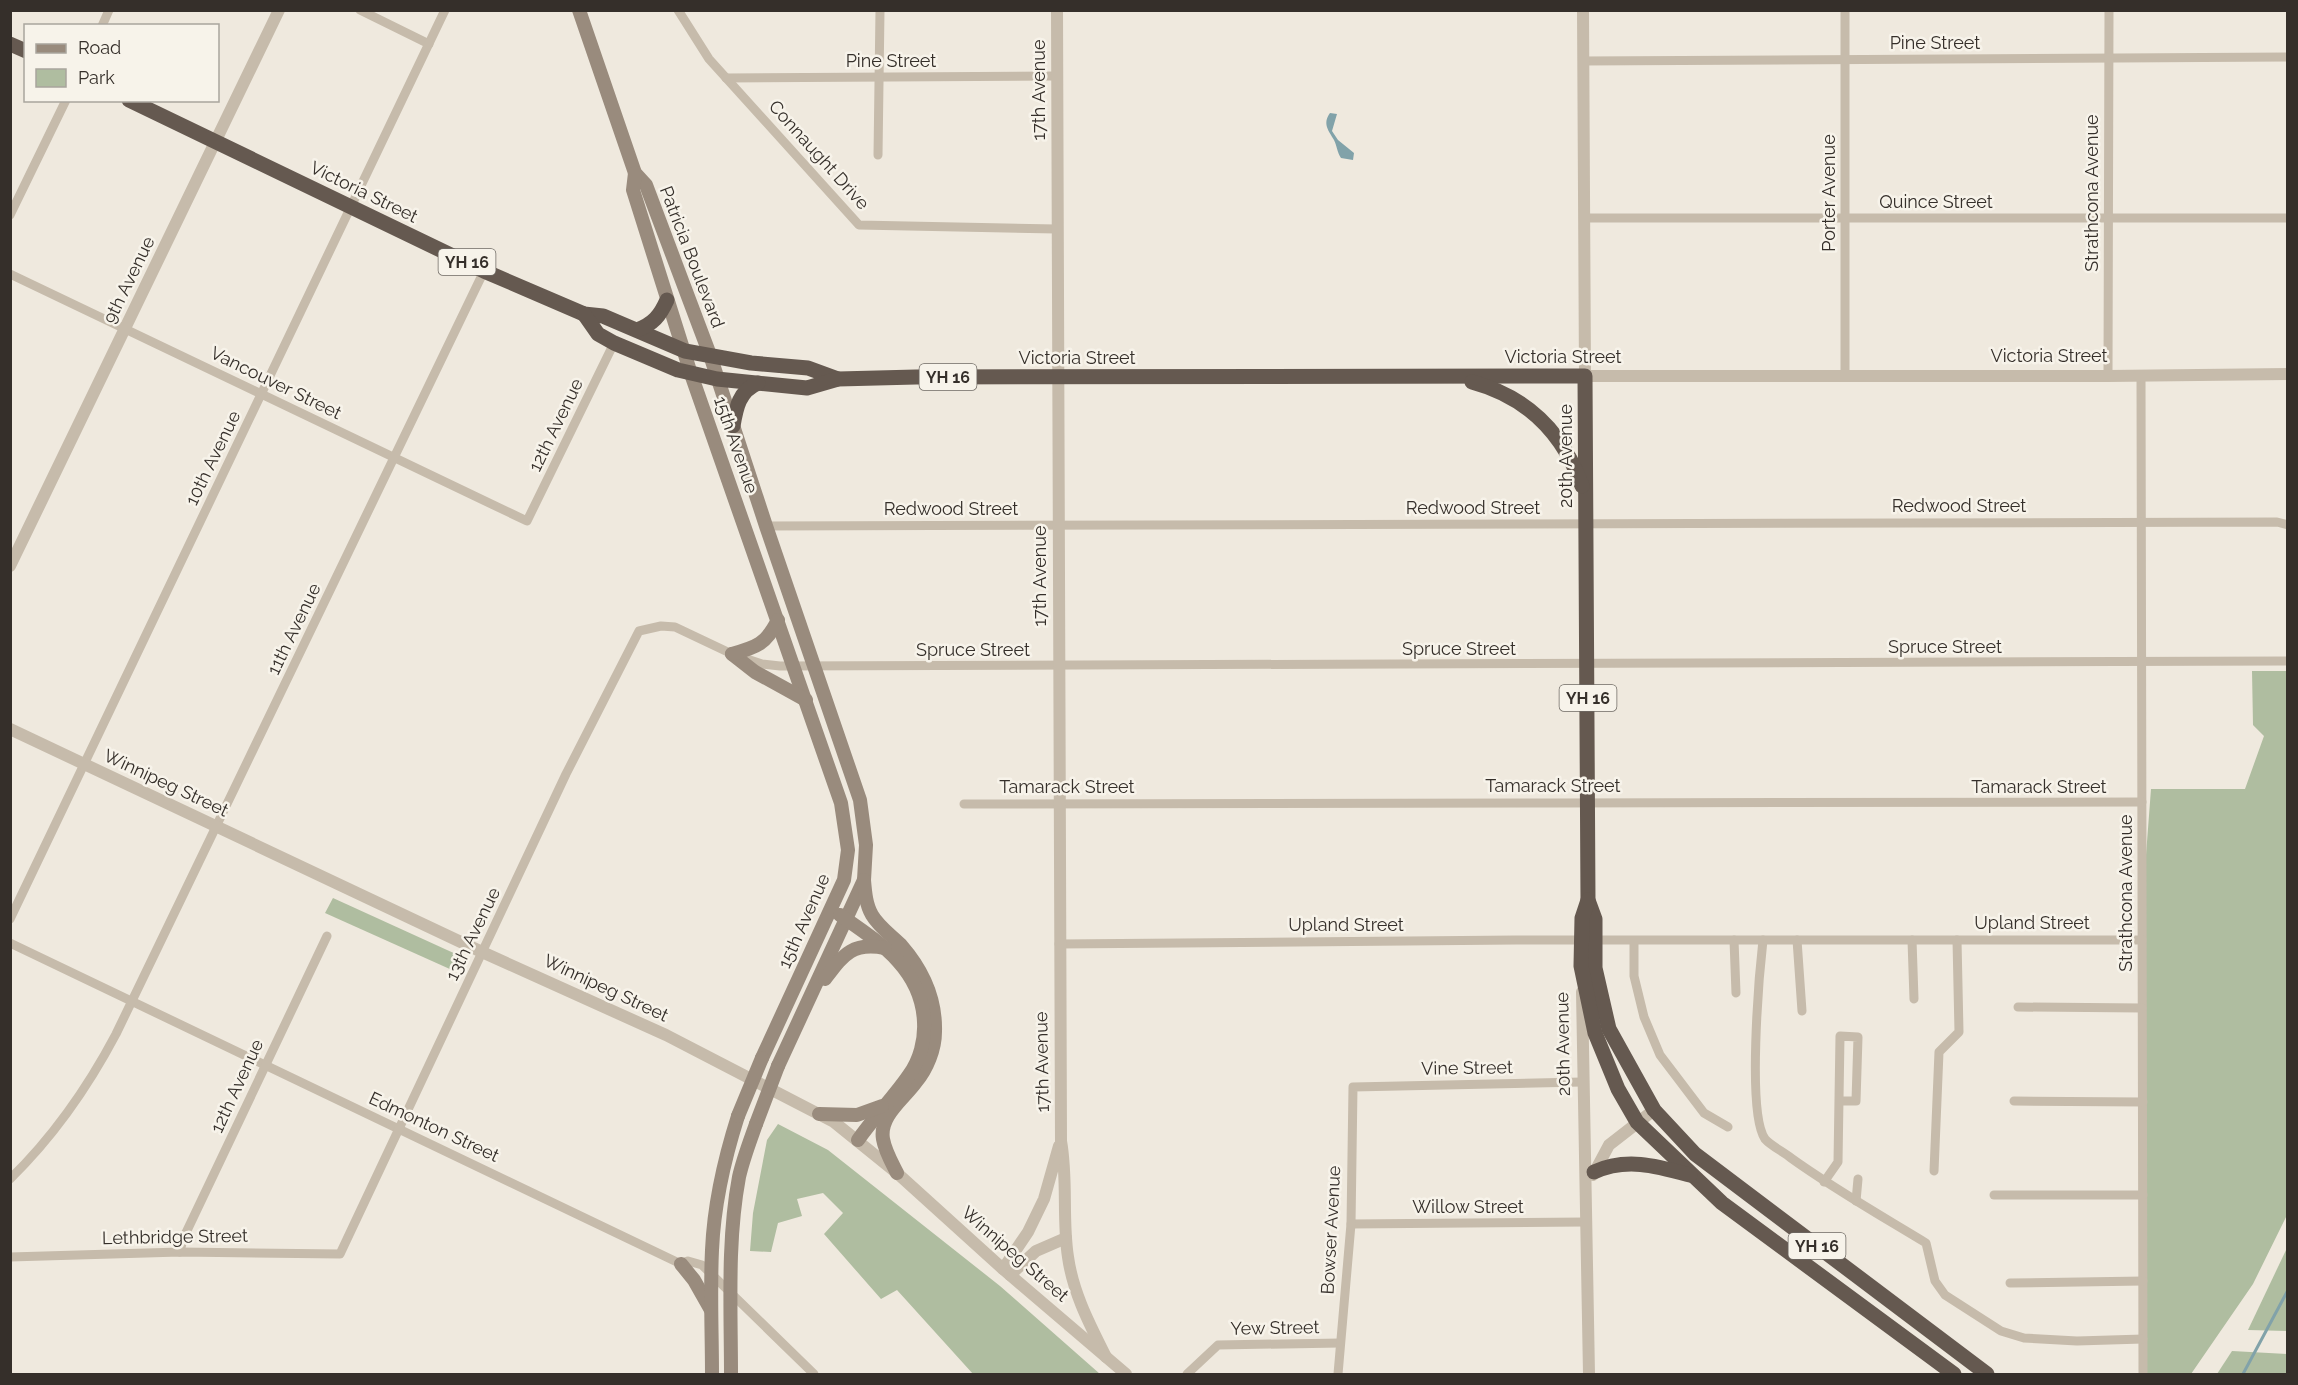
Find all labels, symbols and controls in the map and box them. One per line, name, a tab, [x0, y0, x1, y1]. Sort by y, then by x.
legend	[24, 24, 219, 102]
street label: Pine Street	[1890, 32, 1980, 53]
text: Road	[78, 37, 121, 58]
street label: 17th Avenue	[1028, 39, 1049, 140]
street label: Pine Street	[846, 50, 936, 71]
text: Park	[78, 67, 115, 88]
street label: Connaught Drive	[765, 96, 874, 214]
street label: Strathcona Avenue	[2081, 114, 2102, 272]
street label: Porter Avenue	[1818, 134, 1839, 252]
street label: Victoria Street	[307, 156, 421, 227]
street label: Patricia Boulevard	[656, 183, 729, 331]
street label: Quince Street	[1879, 191, 1993, 212]
street label: 9th Avenue	[98, 232, 159, 327]
road number: YH 16	[438, 249, 496, 275]
street label: Vancouver Street	[207, 342, 345, 423]
street label: Victoria Street	[1990, 345, 2108, 366]
street label: Victoria Street	[1504, 346, 1622, 367]
street label: Victoria Street	[1018, 347, 1136, 368]
road number: YH 16	[920, 364, 976, 390]
street label: 12th Avenue	[524, 374, 587, 475]
street label: 15th Avenue	[710, 394, 763, 497]
street label: 20th Avenue	[1555, 404, 1576, 508]
street label: 10th Avenue	[181, 407, 245, 508]
street label: Redwood Street	[1892, 495, 2026, 516]
street label: Redwood Street	[1406, 497, 1540, 518]
street label: Redwood Street	[884, 498, 1018, 519]
street label: 17th Avenue	[1029, 525, 1050, 626]
street label: 11th Avenue	[262, 579, 325, 678]
street label: Spruce Street	[1888, 636, 2002, 657]
street label: Spruce Street	[1402, 638, 1516, 659]
street label: Spruce Street	[916, 639, 1030, 660]
road number: YH 16	[1560, 685, 1616, 711]
street label: Winnipeg Street	[101, 745, 232, 821]
street label: Tamarack Street	[1485, 775, 1621, 796]
street label: Tamarack Street	[999, 776, 1135, 797]
street label: Tamarack Street	[1971, 776, 2107, 797]
street label: Strathcona Avenue	[2115, 814, 2136, 972]
street label: 15th Avenue	[773, 870, 834, 971]
street label: 13th Avenue	[441, 883, 504, 984]
street label: Upland Street	[1974, 912, 2090, 933]
street label: Upland Street	[1288, 914, 1404, 935]
street label: Winnipeg Street	[541, 950, 672, 1026]
street label: 20th Avenue	[1551, 991, 1574, 1096]
street label: 17th Avenue	[1030, 1011, 1053, 1113]
street label: 12th Avenue	[206, 1035, 268, 1136]
street label: Vine Street	[1421, 1056, 1513, 1079]
street label: Edmonton Street	[366, 1087, 503, 1166]
street label: Bowser Avenue	[1317, 1165, 1344, 1295]
street label: Willow Street	[1412, 1196, 1524, 1217]
street label: Winnipeg Street	[958, 1201, 1073, 1306]
street label: Lethbridge Street	[102, 1225, 248, 1248]
road number: YH 16	[1788, 1233, 1846, 1259]
street label: Yew Street	[1230, 1316, 1320, 1339]

